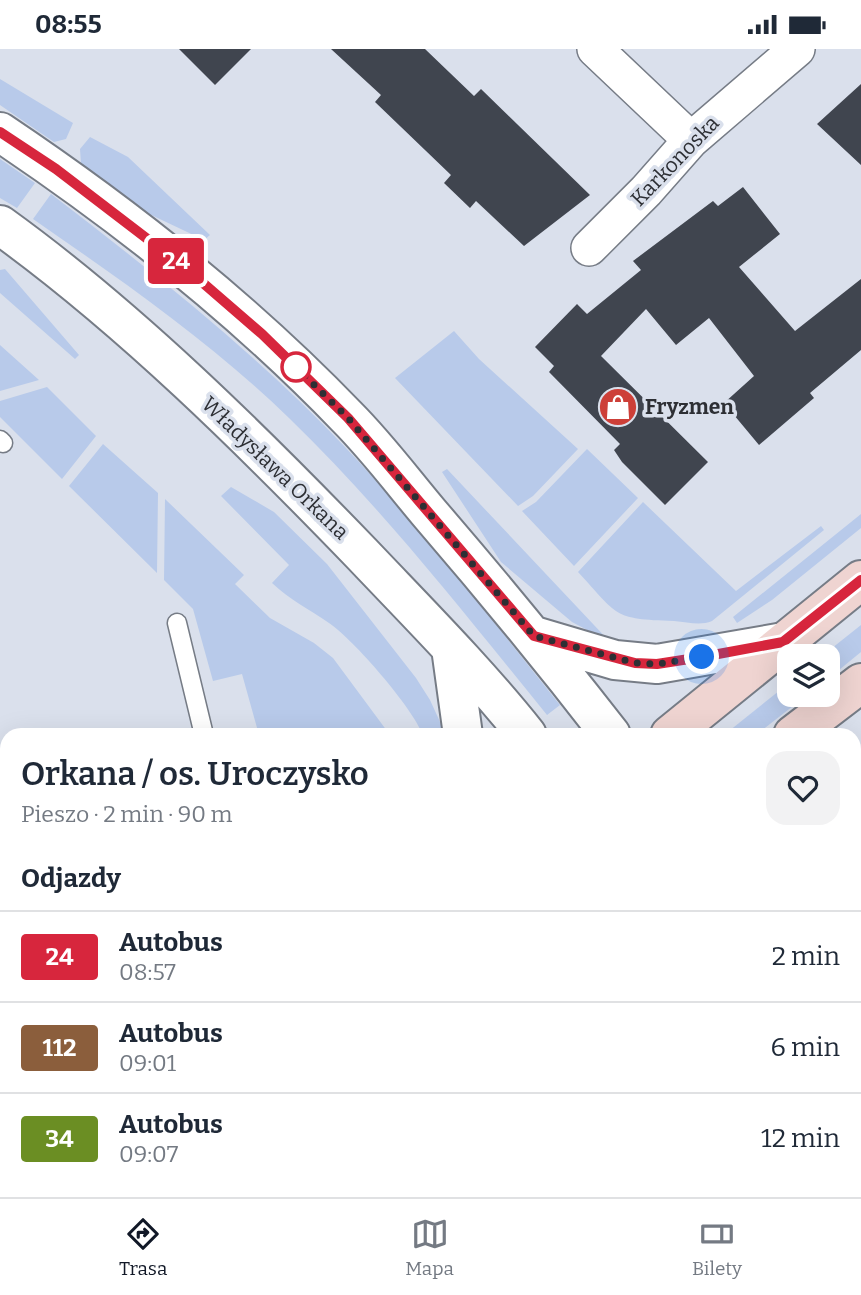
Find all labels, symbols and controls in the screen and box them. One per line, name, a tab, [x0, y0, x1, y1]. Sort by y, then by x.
text: 08:55	[35, 9, 102, 40]
street label: Karkonoska	[625, 110, 725, 212]
line badge: 24	[144, 238, 208, 284]
text: 24	[162, 247, 190, 275]
unlabelled marker	[281, 352, 311, 382]
shop icon: Fryzmen	[597, 386, 639, 428]
street label: Władysława Orkana	[196, 391, 354, 545]
place label: Fryzmen	[645, 394, 734, 420]
your location	[684, 639, 719, 674]
map controls	[777, 644, 840, 707]
button: layers	[777, 644, 840, 707]
button: heart	[766, 751, 840, 825]
text: Orkana / os. Uroczysko	[21, 754, 369, 794]
text: Pieszo · 2 min · 90 m	[21, 800, 233, 828]
text: Odjazdy	[21, 863, 121, 894]
text: Autobus	[119, 927, 223, 958]
text: 2 min	[772, 941, 840, 972]
text: 24	[45, 943, 74, 971]
text: 08:57	[119, 958, 176, 986]
text: Autobus	[119, 1018, 223, 1049]
text: 6 min	[771, 1032, 840, 1063]
text: 112	[42, 1034, 77, 1062]
text: 09:01	[119, 1049, 176, 1077]
text: Autobus	[119, 1109, 223, 1140]
text: 12 min	[761, 1123, 840, 1154]
text: 34	[45, 1125, 74, 1153]
text: 09:07	[119, 1140, 178, 1168]
tab: Trasa	[119, 1215, 167, 1280]
tab: Mapa	[405, 1215, 454, 1280]
tab: Bilety	[692, 1215, 742, 1280]

